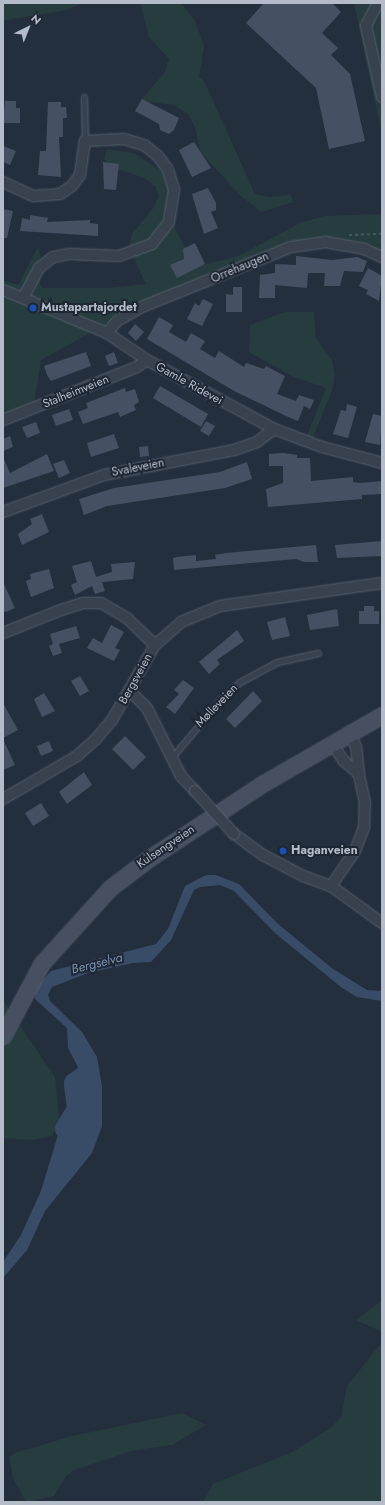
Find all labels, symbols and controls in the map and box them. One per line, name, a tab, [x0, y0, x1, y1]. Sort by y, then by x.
north arrow	[8, 8, 48, 48]
text: N	[28, 10, 45, 28]
street label: Orrehaugen	[209, 249, 271, 287]
place label: Mustapartajordet	[41, 301, 137, 315]
marker: Mustapartajordet	[28, 303, 38, 313]
street label: Gamle Ridevei	[153, 360, 225, 408]
street label: Stalheimveien	[41, 372, 111, 412]
street label: Svaleveien	[110, 456, 166, 480]
street label: Bergsveien	[116, 651, 156, 707]
street label: Mølleveien	[193, 681, 241, 731]
street label: Kulsengveien	[134, 822, 198, 872]
place label: Haganveien	[291, 844, 358, 858]
marker: Haganveien	[278, 846, 288, 856]
water label: Bergselva	[70, 950, 124, 978]

